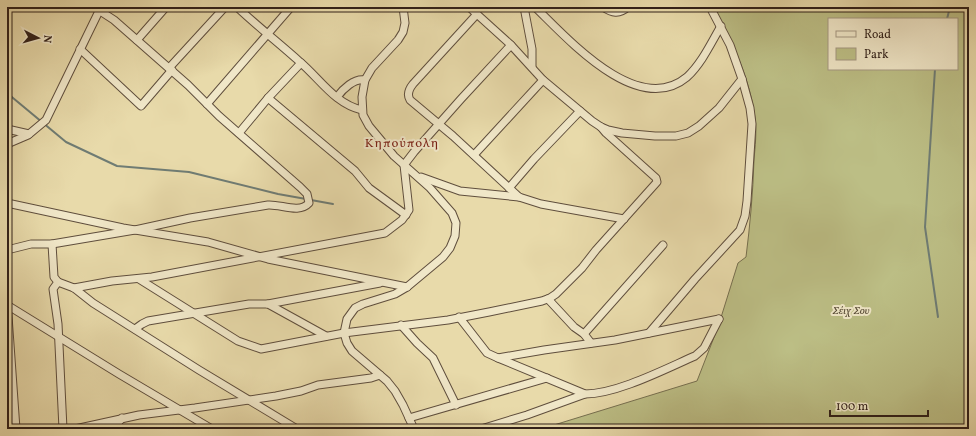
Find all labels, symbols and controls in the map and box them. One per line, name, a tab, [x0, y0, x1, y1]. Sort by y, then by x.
north arrow	[18, 18, 58, 58]
legend	[828, 18, 958, 70]
text: Road	[864, 27, 891, 43]
text: N	[39, 34, 54, 44]
text: Park	[864, 47, 889, 63]
district label: Κηπούπολη	[365, 135, 439, 153]
park label: Σέιχ Σου	[832, 304, 870, 319]
scale bar	[830, 392, 928, 418]
text: 100 m	[836, 399, 869, 415]

